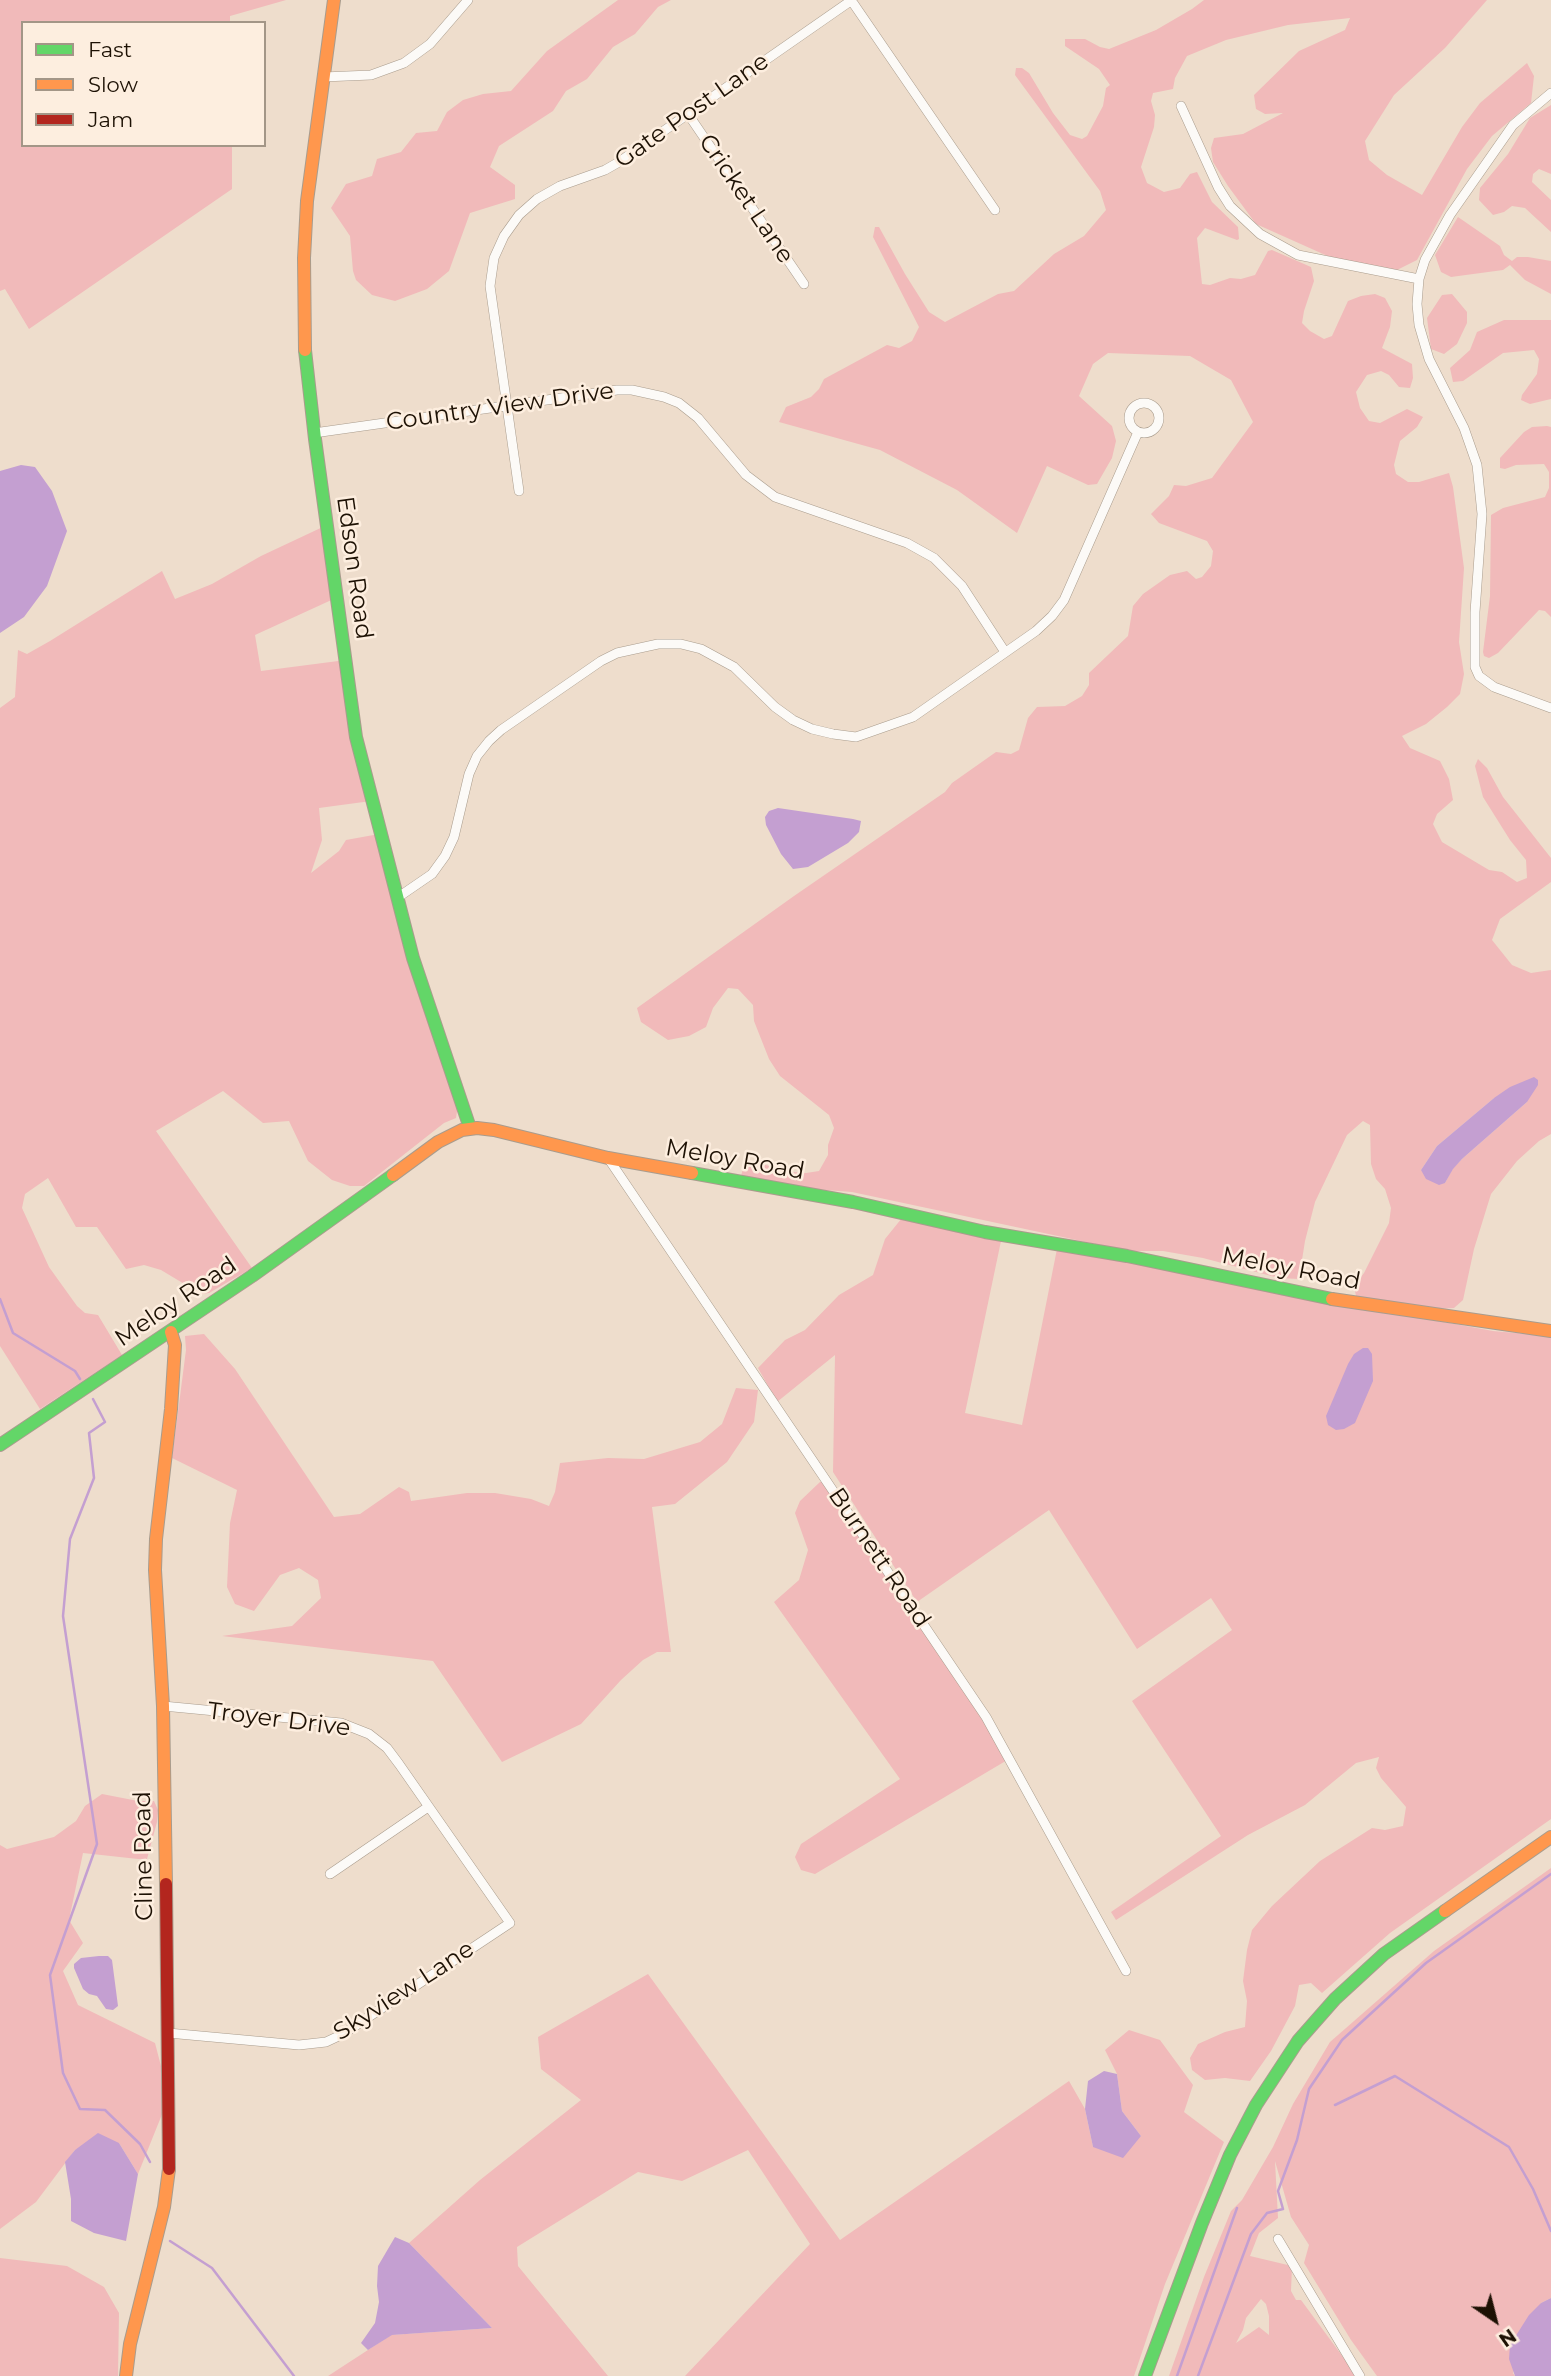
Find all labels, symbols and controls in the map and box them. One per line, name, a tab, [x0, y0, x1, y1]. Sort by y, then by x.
legend	[21, 21, 266, 147]
text: Fast	[88, 37, 132, 62]
street label: Gate Post Lane	[609, 47, 775, 175]
text: Slow	[88, 72, 138, 97]
text: Jam	[88, 107, 133, 132]
street label: Cricket Lane	[692, 129, 800, 269]
street label: Country View Drive	[384, 377, 616, 437]
street label: Edson Road	[330, 495, 378, 641]
street label: Meloy Road	[663, 1134, 807, 1186]
street label: Meloy Road	[1219, 1241, 1363, 1297]
street label: Meloy Road	[110, 1251, 242, 1353]
street label: Burnett Road	[822, 1483, 936, 1633]
street label: Troyer Drive	[206, 1697, 352, 1743]
street label: Cline Road	[128, 1791, 160, 1921]
street label: Skyview Lane	[328, 1935, 480, 2047]
north arrow	[1460, 2285, 1530, 2355]
text: N	[1494, 2324, 1520, 2351]

